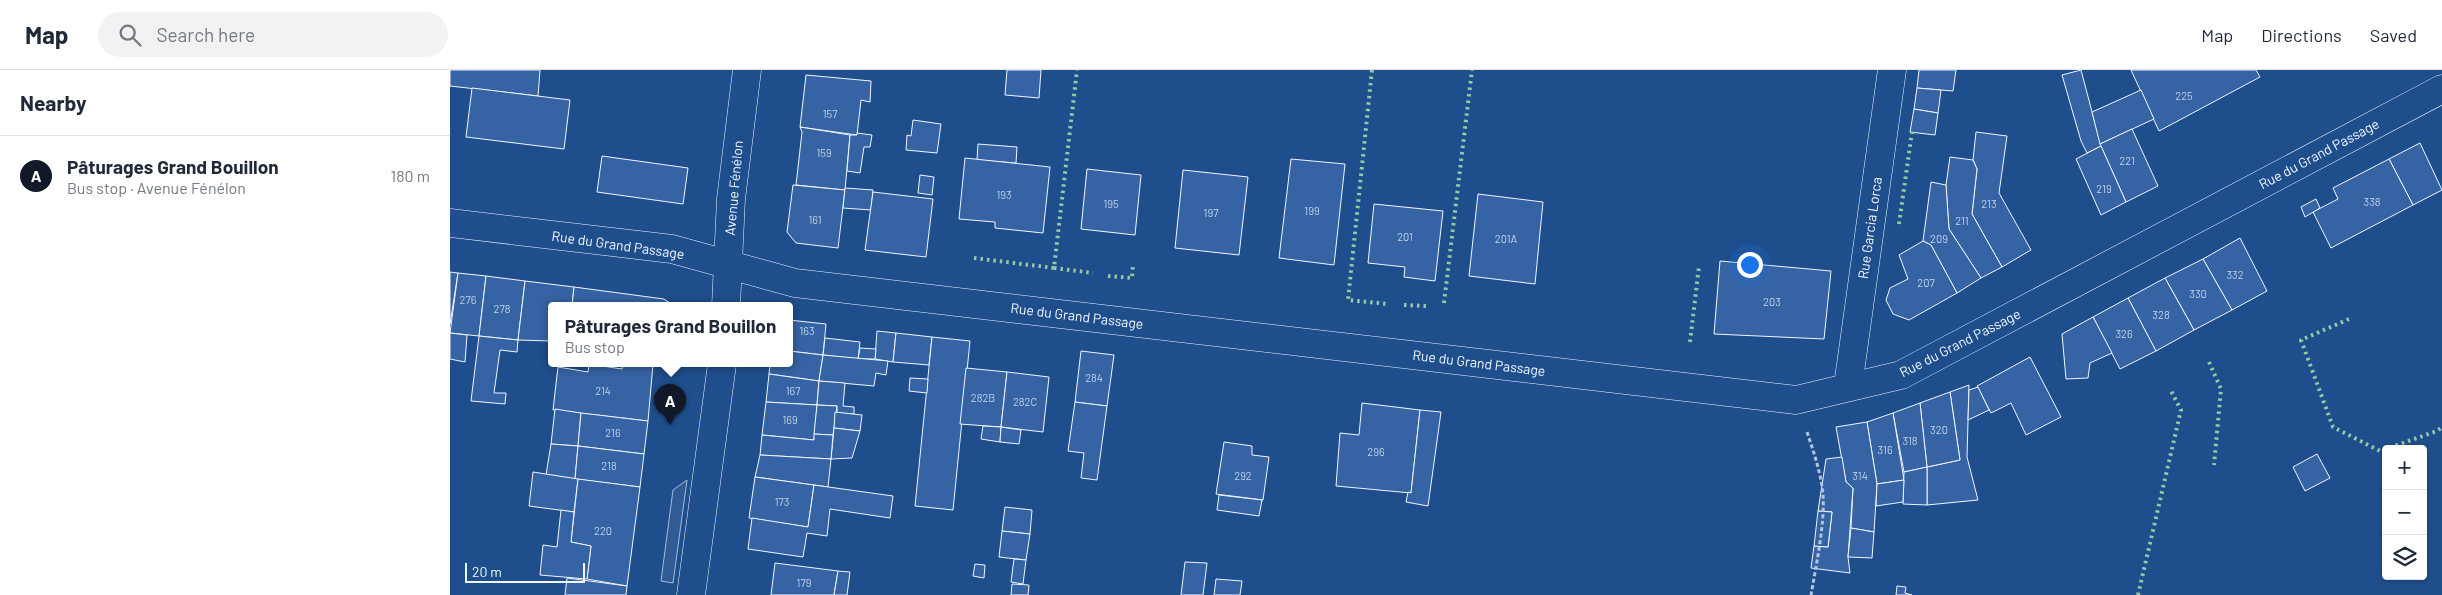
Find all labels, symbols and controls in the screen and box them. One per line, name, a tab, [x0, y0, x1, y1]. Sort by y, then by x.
search box	[98, 12, 448, 57]
text: Map	[25, 20, 68, 49]
icon: search	[116, 21, 144, 49]
text: Search here	[156, 23, 255, 46]
text: Map	[2201, 24, 2233, 46]
text: Directions	[2261, 24, 2342, 46]
text: Saved	[2370, 24, 2417, 46]
house number: 225	[2175, 89, 2193, 102]
text: Nearby	[20, 90, 86, 115]
house number: 157	[823, 107, 837, 120]
street label: Rue du Grand Passage	[2256, 115, 2382, 192]
street label: Avenue Fénélon	[721, 140, 746, 236]
house number: 159	[816, 146, 832, 159]
house number: 221	[2119, 154, 2135, 167]
text: Pâturages Grand Bouillon	[67, 155, 279, 178]
text: A	[31, 166, 41, 185]
text: 180 m	[391, 166, 430, 185]
street label: Rue Garcia Lorca	[1854, 176, 1885, 280]
text: Bus stop · Avenue Fénélon	[67, 178, 246, 197]
house number: 219	[2096, 182, 2112, 195]
house number: 193	[996, 188, 1012, 201]
house number: 338	[2363, 195, 2381, 208]
house number: 195	[1103, 197, 1119, 210]
house number: 213	[1981, 197, 1997, 210]
house number: 199	[1304, 204, 1320, 217]
house number: 197	[1204, 206, 1218, 219]
house number: 161	[808, 213, 822, 226]
house number: 211	[1955, 214, 1969, 227]
street label: Rue du Grand Passage	[551, 227, 685, 262]
house number: 201	[1397, 230, 1413, 243]
house number: 201A	[1495, 232, 1517, 245]
house number: 209	[1930, 232, 1948, 245]
your location	[1737, 252, 1763, 278]
house number: 332	[2226, 268, 2244, 281]
house number: 207	[1917, 276, 1935, 289]
house number: 330	[2189, 287, 2207, 300]
house number: 276	[460, 293, 477, 306]
house number: 203	[1763, 295, 1781, 308]
street label: Rue du Grand Passage	[1010, 299, 1144, 332]
house number: 278	[494, 302, 511, 315]
popup	[548, 302, 793, 367]
street label: Rue du Grand Passage	[1896, 305, 2023, 380]
house number: 328	[2152, 308, 2170, 321]
text: Pâturages Grand Bouillon	[565, 314, 776, 337]
house number: 163	[799, 324, 815, 337]
house number: 326	[2115, 327, 2133, 340]
text: Bus stop	[565, 337, 625, 356]
street label: Rue du Grand Passage	[1412, 346, 1546, 379]
house number: 284	[1085, 371, 1103, 384]
house number: 214	[595, 384, 611, 397]
pin: A	[654, 384, 686, 425]
house number: 167	[786, 384, 800, 397]
house number: 282B	[971, 391, 995, 404]
house number: 282C	[1013, 395, 1037, 408]
house number: 169	[782, 413, 798, 426]
house number: 320	[1930, 423, 1948, 436]
house number: 216	[605, 426, 621, 439]
house number: 318	[1902, 434, 1918, 447]
house number: 316	[1877, 443, 1893, 456]
house number: 296	[1367, 445, 1385, 458]
map controls	[2382, 445, 2427, 580]
button: +	[2382, 445, 2427, 490]
house number: 218	[601, 459, 617, 472]
house number: 292	[1234, 469, 1252, 482]
house number: 314	[1852, 469, 1868, 482]
button: −	[2382, 490, 2427, 535]
house number: 173	[775, 495, 789, 508]
house number: 220	[594, 524, 612, 537]
button: layers	[2382, 535, 2427, 580]
scale bar	[465, 560, 585, 583]
text: 20 m	[472, 563, 502, 580]
house number: 179	[797, 576, 812, 589]

